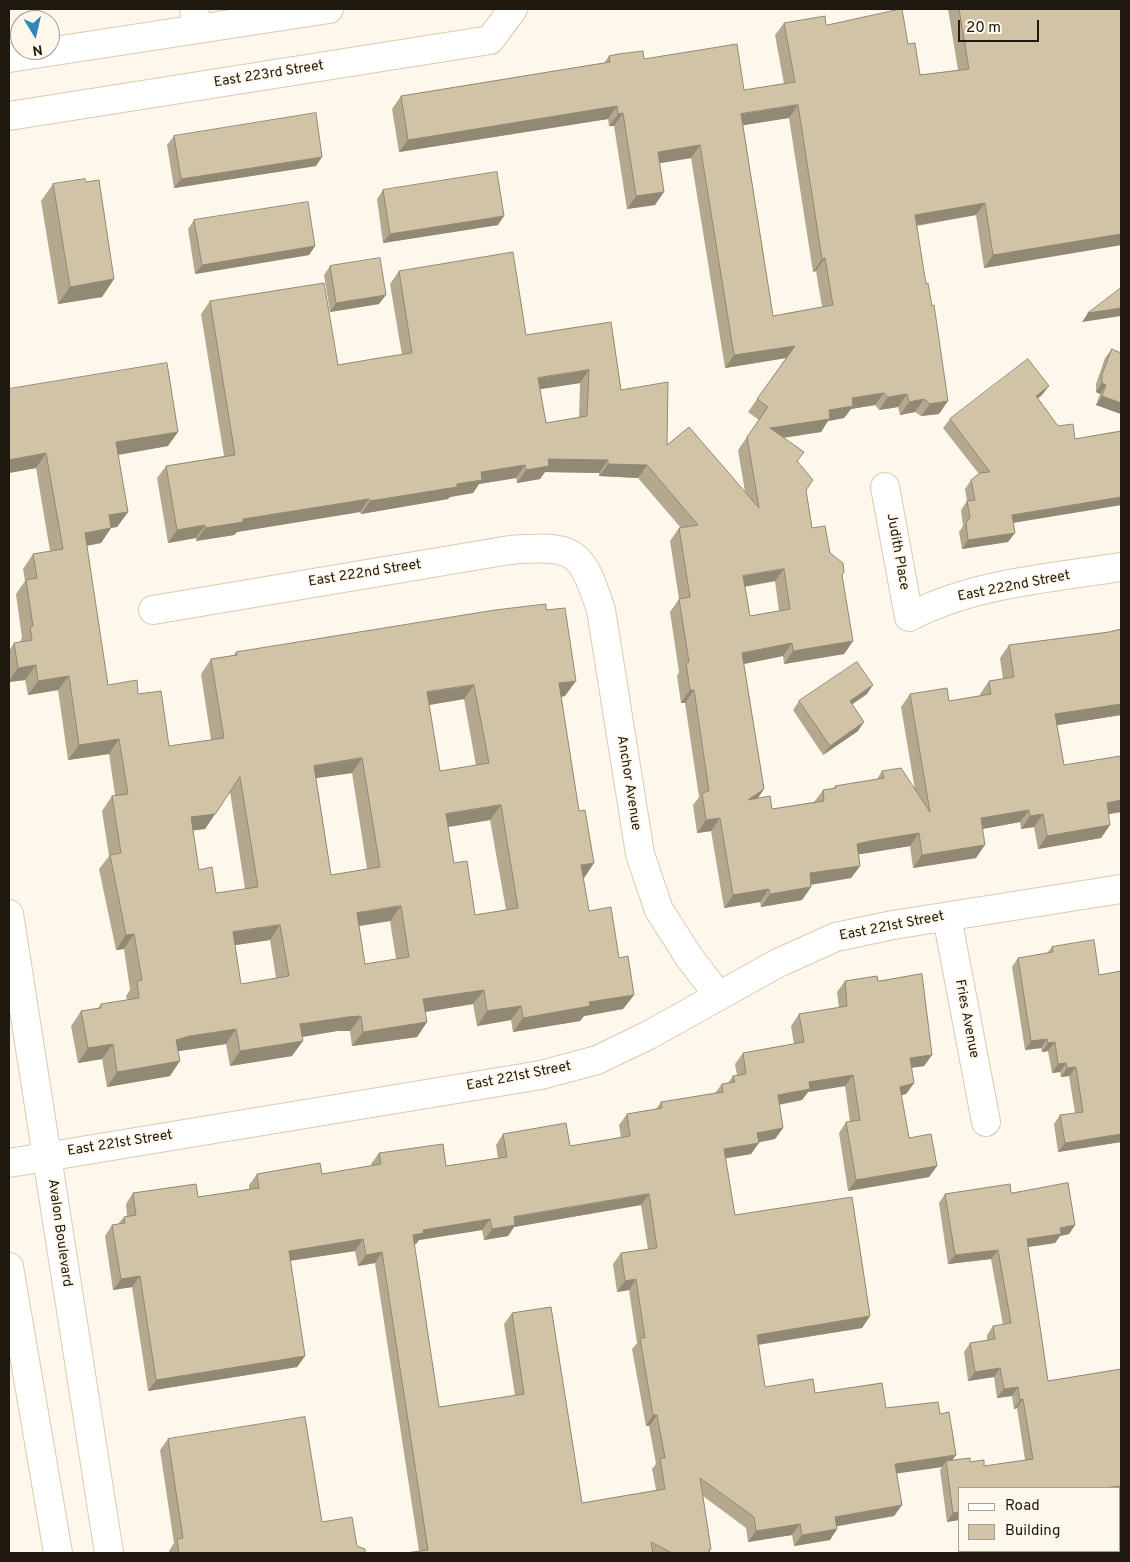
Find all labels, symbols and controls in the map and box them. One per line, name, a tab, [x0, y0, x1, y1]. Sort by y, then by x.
north arrow	[10, 10, 60, 60]
scale bar	[960, 10, 1041, 42]
text: 20 m	[966, 19, 1001, 38]
text: N	[31, 40, 44, 59]
street label: East 223rd Street	[213, 58, 325, 92]
street label: Judith Place	[882, 512, 912, 592]
street label: East 222nd Street	[307, 557, 423, 591]
street label: East 222nd Street	[956, 568, 1072, 606]
street label: Anchor Avenue	[612, 734, 644, 832]
street label: East 221st Street	[838, 909, 946, 945]
street label: Fries Avenue	[950, 978, 982, 1060]
street label: East 221st Street	[465, 1059, 573, 1095]
street label: East 221st Street	[66, 1127, 174, 1161]
street label: Avalon Boulevard	[43, 1178, 75, 1288]
legend	[958, 1487, 1120, 1552]
text: Road	[1005, 1497, 1040, 1516]
text: Building	[1005, 1522, 1060, 1541]

